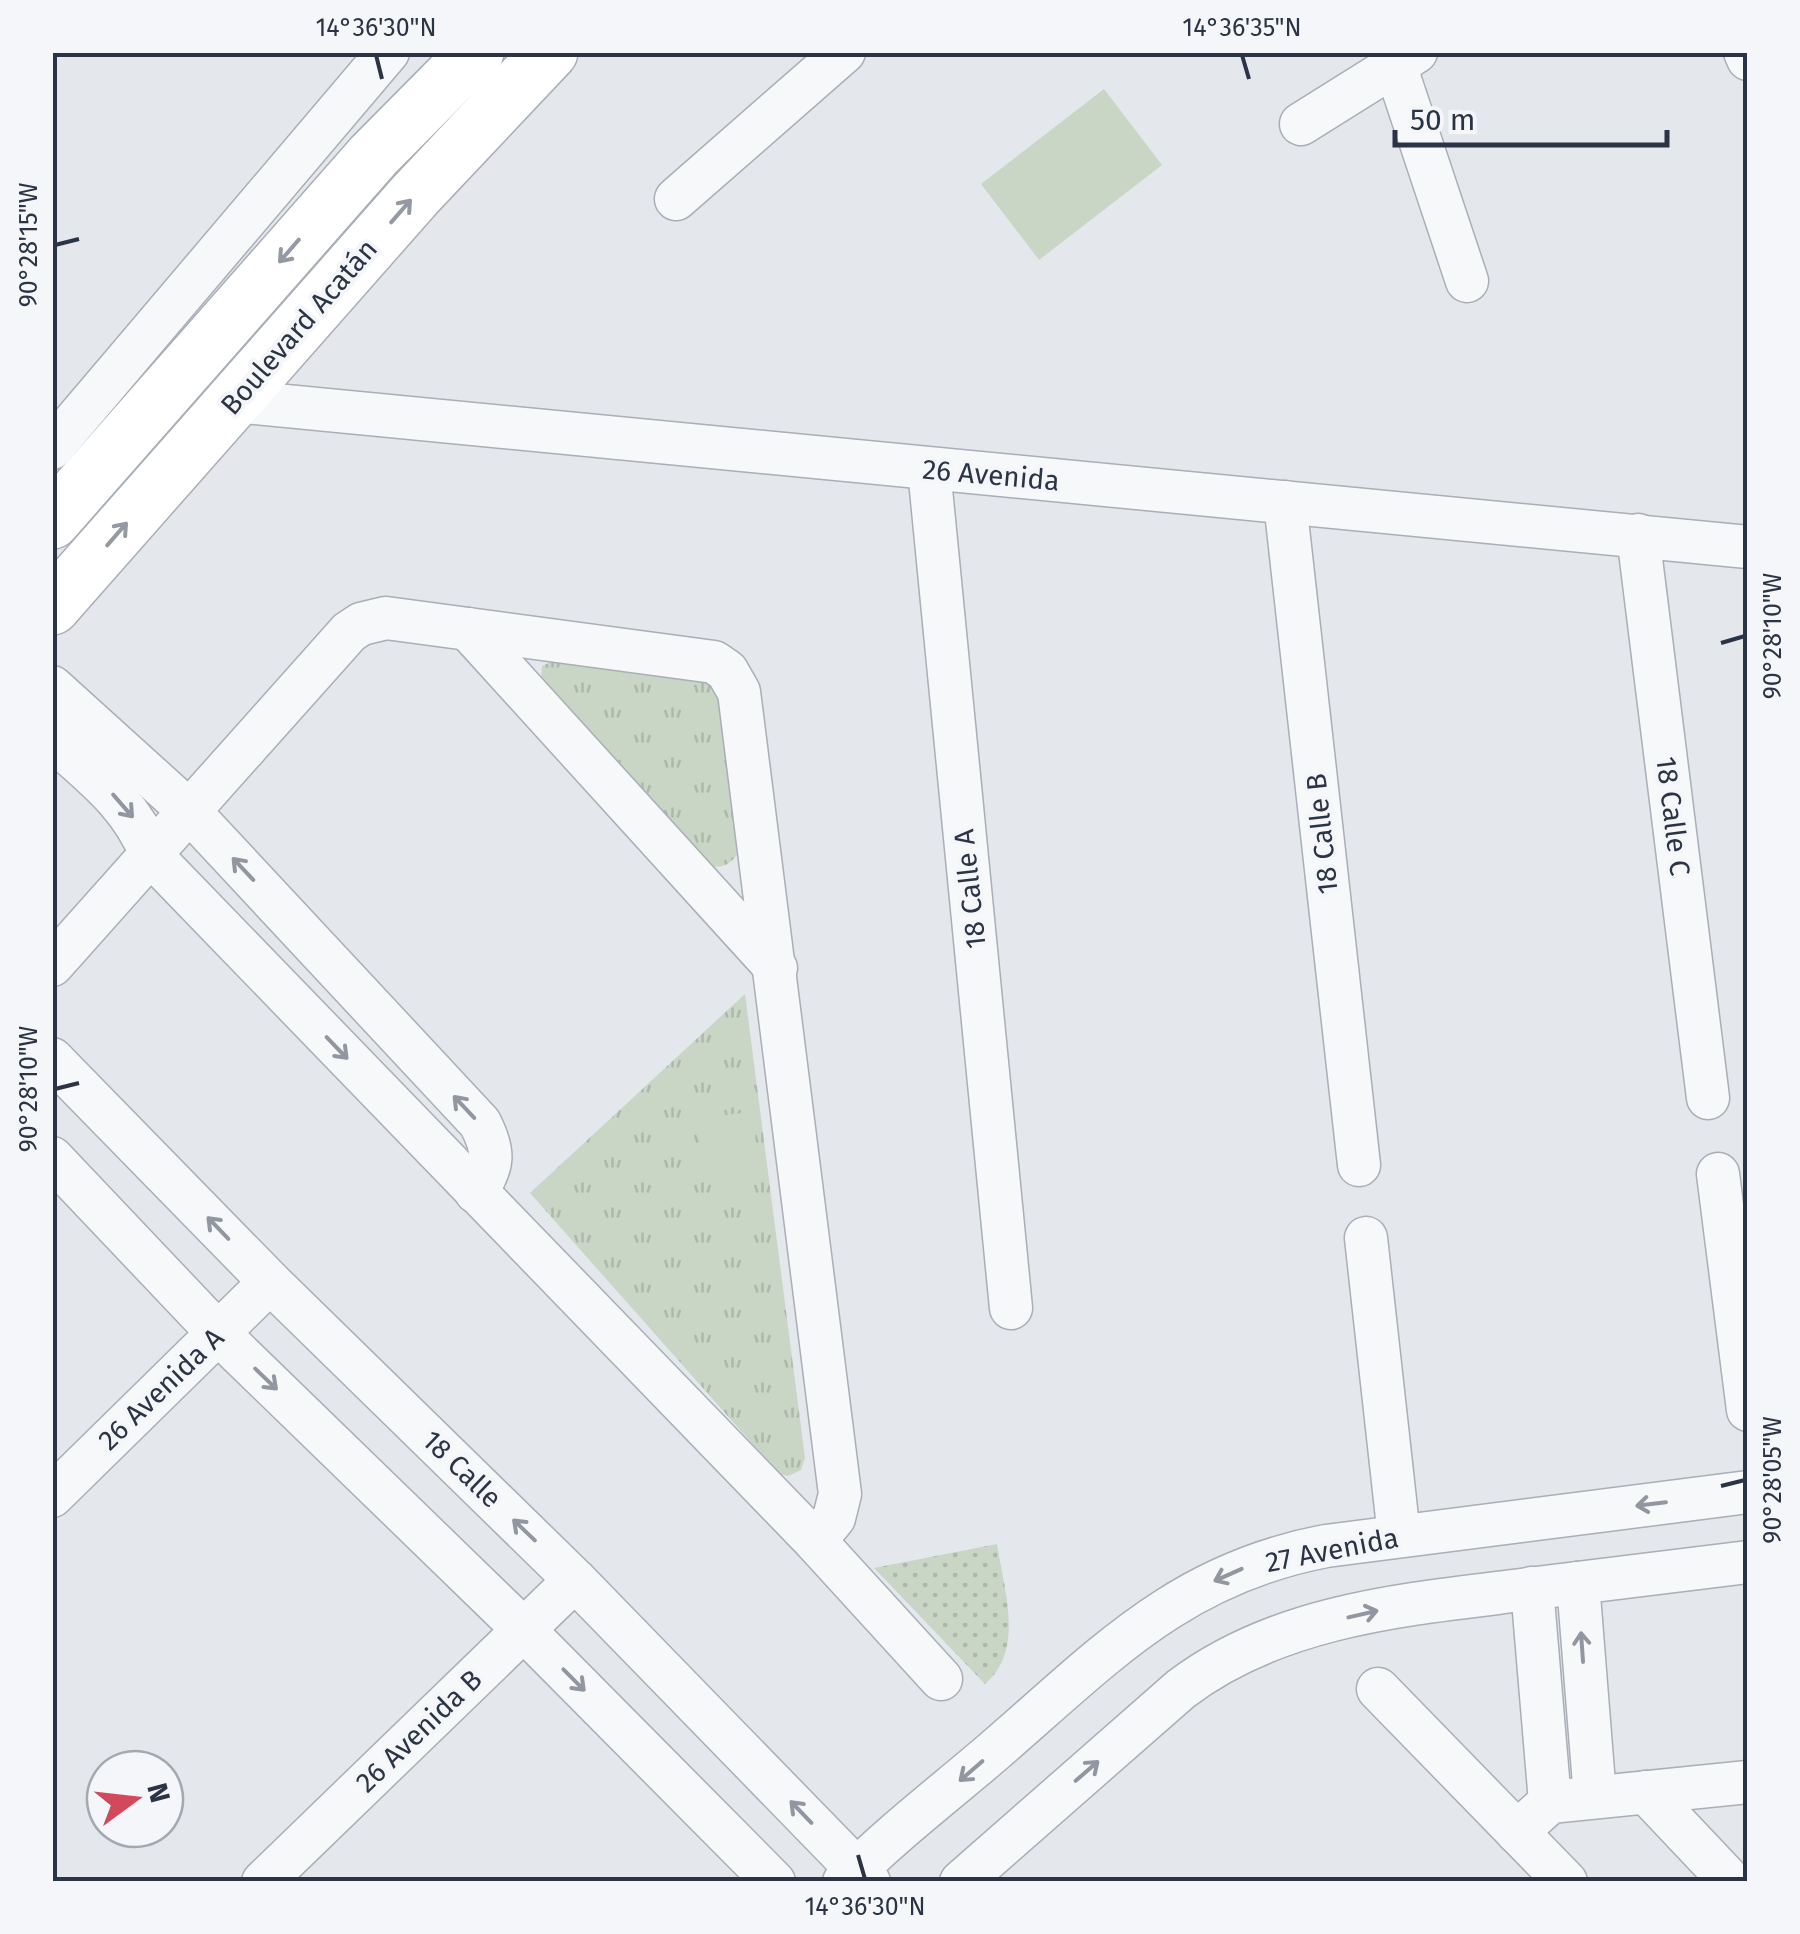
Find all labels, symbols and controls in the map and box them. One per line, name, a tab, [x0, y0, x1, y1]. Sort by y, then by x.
text: 14°36'30"N	[315, 13, 437, 43]
text: 14°36'35"N	[1182, 13, 1302, 43]
scale bar	[1395, 85, 1668, 147]
text: 50 m	[1410, 102, 1475, 138]
text: 90°28'15"W	[14, 182, 44, 307]
one-way arrow	[389, 199, 412, 224]
street label: Boulevard Acatán	[214, 233, 384, 421]
one-way arrow	[279, 237, 301, 263]
street label: 26 Avenida	[921, 453, 1061, 497]
one-way arrow	[105, 522, 128, 547]
text: 90°28'10"W	[1758, 572, 1788, 699]
street label: 18 Calle C	[1649, 754, 1697, 878]
street label: 18 Calle B	[1299, 772, 1345, 896]
one-way arrow	[111, 793, 134, 818]
street label: 18 Calle A	[947, 827, 993, 951]
one-way arrow	[232, 857, 255, 882]
text: 90°28'10"W	[14, 1025, 44, 1152]
one-way arrow	[325, 1035, 349, 1059]
one-way arrow	[453, 1095, 476, 1120]
one-way arrow	[206, 1217, 230, 1241]
street label: 26 Avenida A	[92, 1321, 230, 1457]
one-way arrow	[254, 1367, 278, 1391]
text: 90°28'05"W	[1758, 1416, 1788, 1544]
street label: 18 Calle	[416, 1423, 508, 1515]
one-way arrow	[1635, 1496, 1667, 1514]
one-way arrow	[512, 1519, 537, 1542]
street label: 27 Avenida	[1263, 1521, 1401, 1579]
one-way arrow	[1213, 1567, 1244, 1585]
one-way arrow	[1346, 1604, 1378, 1622]
one-way arrow	[1572, 1632, 1591, 1664]
street label: 26 Avenida B	[349, 1663, 489, 1799]
one-way arrow	[561, 1668, 585, 1692]
north arrow	[85, 1749, 185, 1849]
one-way arrow	[958, 1759, 984, 1781]
one-way arrow	[1074, 1760, 1099, 1783]
text: N	[140, 1779, 177, 1806]
one-way arrow	[789, 1800, 813, 1824]
text: 14°36'30"N	[804, 1892, 926, 1922]

